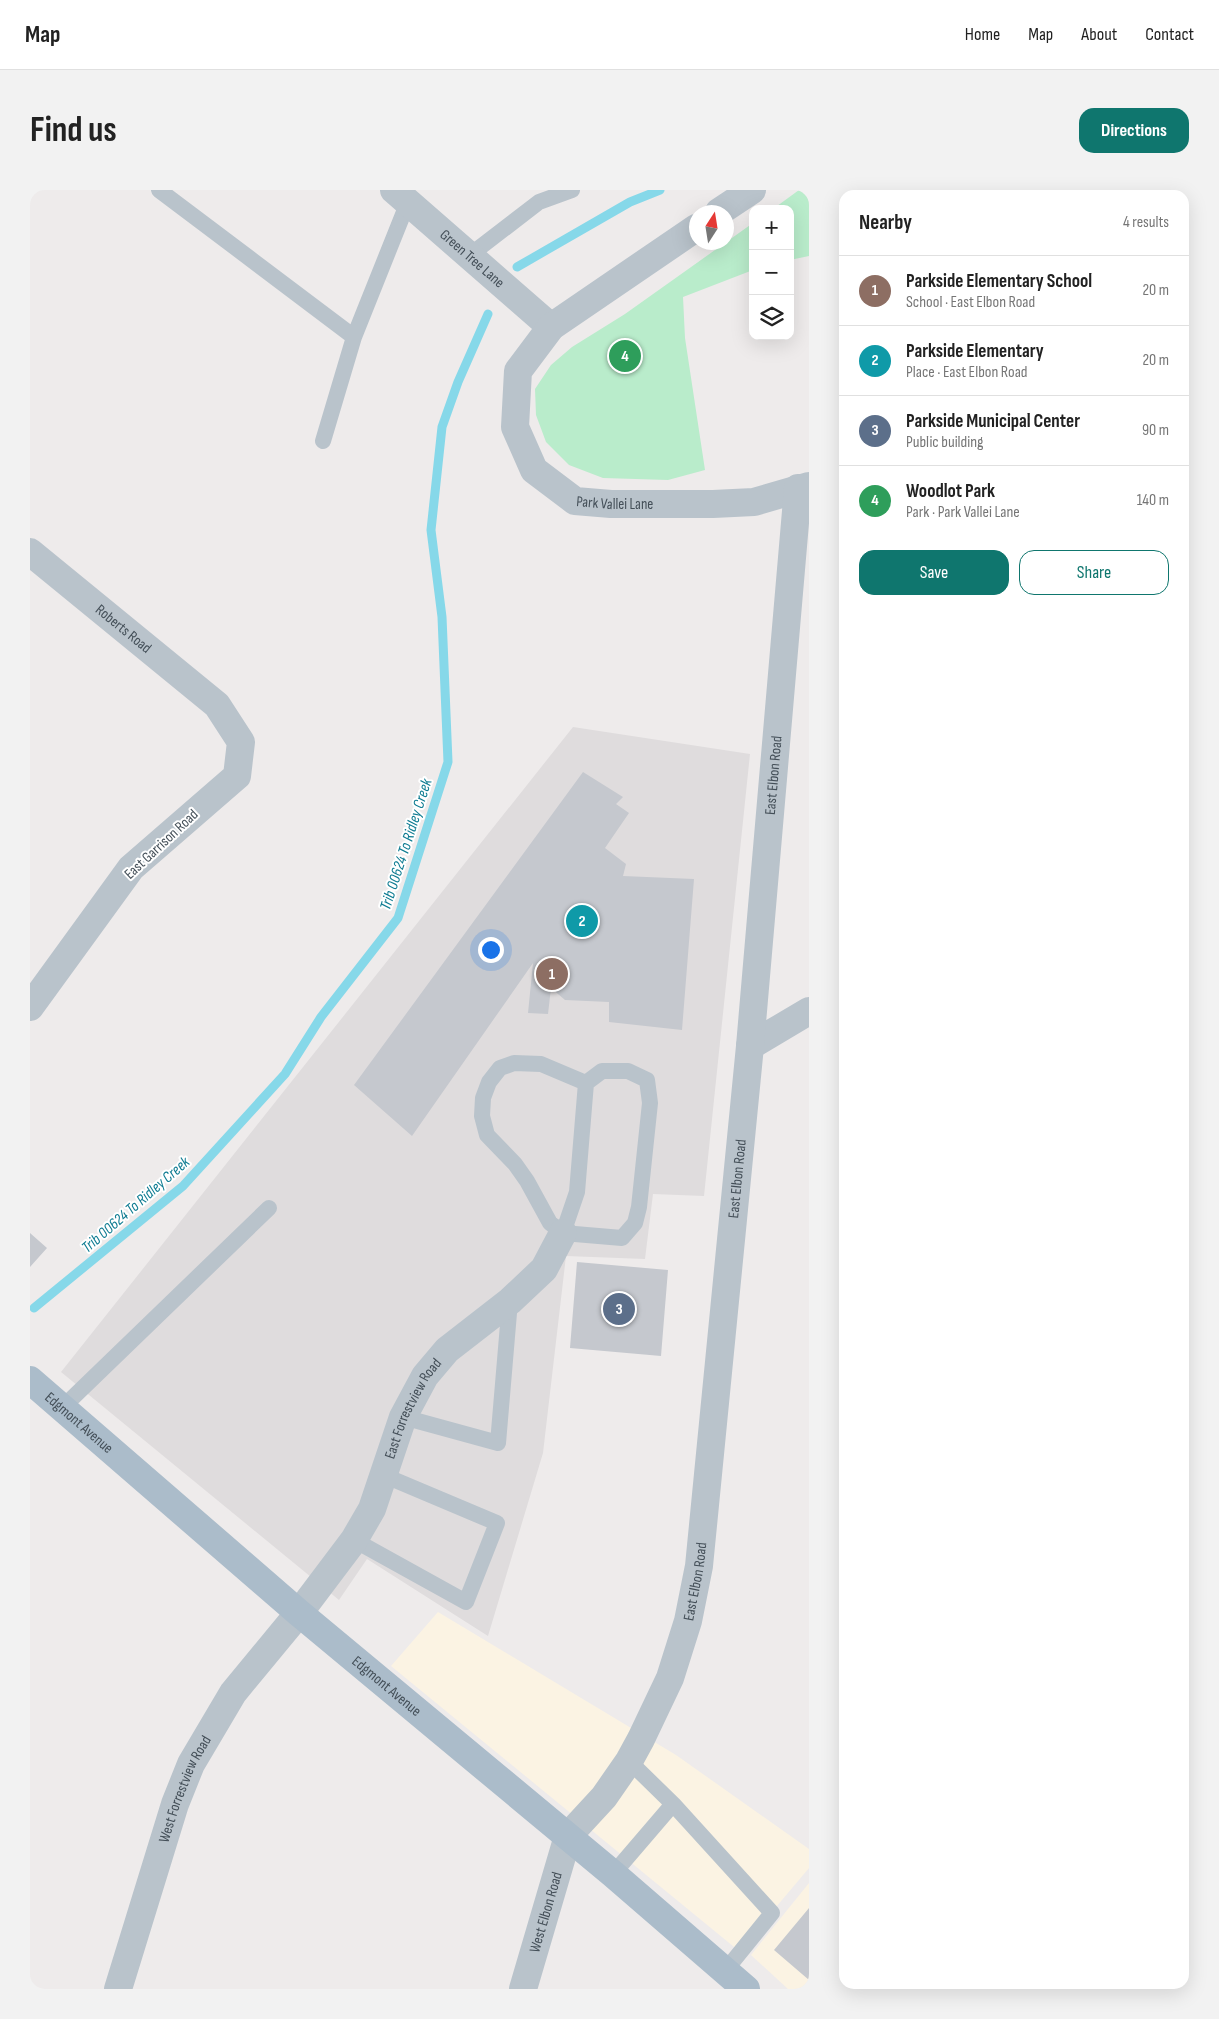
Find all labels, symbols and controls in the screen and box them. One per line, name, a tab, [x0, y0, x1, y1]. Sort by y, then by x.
text: Map	[25, 20, 60, 49]
text: Home	[965, 24, 1000, 45]
text: Map	[1028, 24, 1053, 45]
text: About	[1081, 24, 1117, 45]
text: Contact	[1145, 24, 1194, 45]
button: Directions	[1079, 108, 1189, 153]
text: Find us	[30, 109, 117, 152]
north arrow	[689, 205, 734, 250]
map controls	[749, 205, 794, 340]
button: +	[749, 205, 794, 250]
text: Nearby	[859, 210, 912, 235]
text: 4 results	[1123, 213, 1169, 232]
street label: Green Tree Lane	[436, 225, 508, 292]
button: −	[749, 250, 794, 295]
text: Parkside Elementary School	[906, 270, 1092, 293]
text: 1	[872, 281, 878, 300]
text: 20 m	[1142, 281, 1169, 300]
text: School · East Elbon Road	[906, 293, 1035, 312]
button: layers	[749, 295, 794, 340]
pin: 4	[609, 337, 641, 375]
text: Parkside Elementary	[906, 340, 1044, 363]
text: 2	[871, 351, 879, 370]
text: 20 m	[1142, 351, 1169, 370]
text: Place · East Elbon Road	[906, 363, 1028, 382]
text: Parkside Municipal Center	[906, 410, 1080, 433]
text: 3	[871, 421, 879, 440]
text: 90 m	[1142, 421, 1169, 440]
text: Public building	[906, 433, 983, 452]
text: Woodlot Park	[906, 480, 995, 503]
text: 4	[871, 491, 879, 510]
text: 140 m	[1137, 491, 1169, 510]
street label: Park Vallei Lane	[576, 492, 653, 514]
text: Park · Park Vallei Lane	[906, 503, 1020, 522]
button: Save	[859, 550, 1009, 595]
button: Share	[1019, 550, 1169, 595]
street label: Roberts Road	[91, 600, 155, 658]
street label: East Elbon Road	[761, 735, 787, 816]
water label: Trib 00624 To Ridley Creek	[376, 775, 437, 913]
street label: East Garrison Road	[120, 805, 202, 883]
pin: 2	[566, 902, 598, 940]
your location	[478, 937, 504, 963]
pin: 1	[536, 955, 568, 993]
street label: East Elbon Road	[724, 1138, 751, 1219]
water label: Trib 00624 To Ridley Creek	[78, 1152, 195, 1257]
pin: 3	[603, 1290, 635, 1328]
street label: East Forrestview Road	[381, 1354, 446, 1461]
street label: Edgmont Avenue	[41, 1388, 117, 1458]
street label: East Elbon Road	[679, 1541, 711, 1622]
street label: Edgmont Avenue	[348, 1652, 425, 1721]
street label: West Forrestview Road	[155, 1732, 216, 1845]
street label: West Elbon Road	[525, 1870, 567, 1955]

